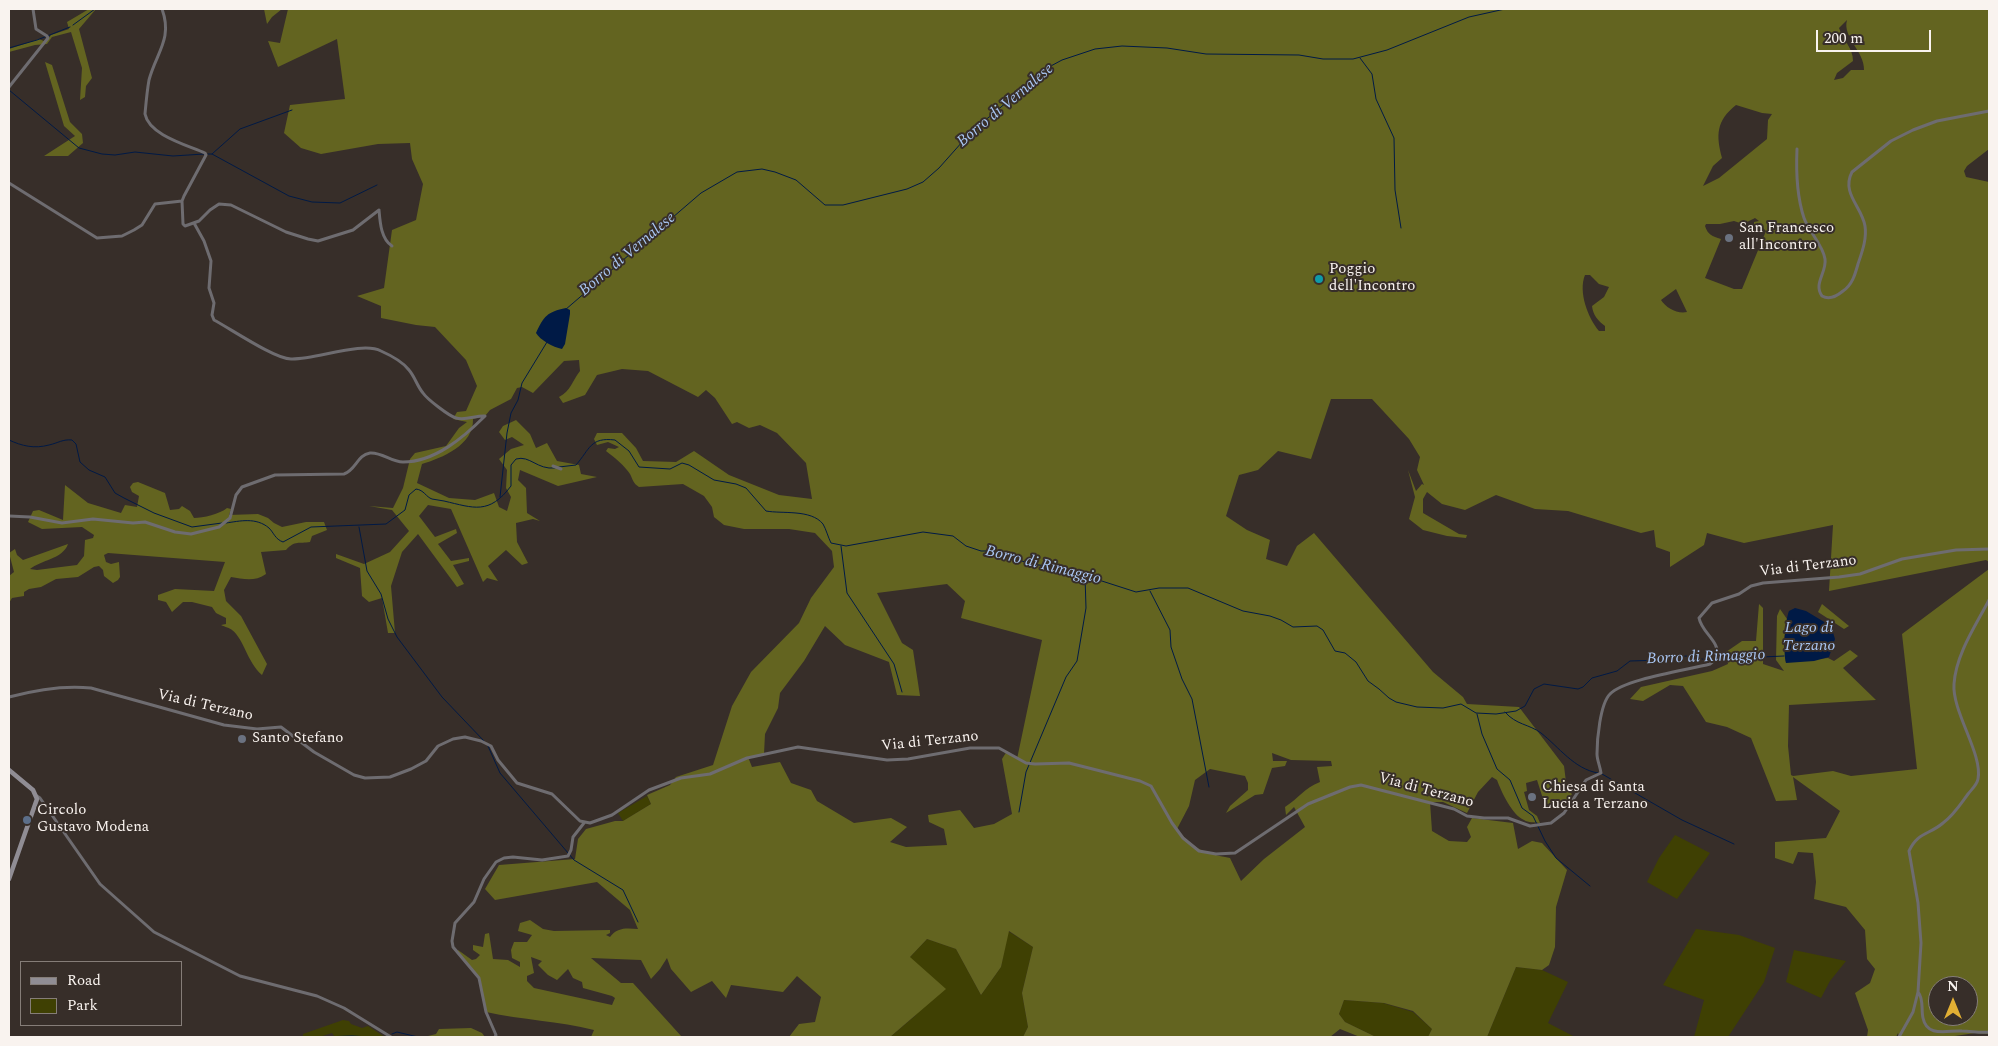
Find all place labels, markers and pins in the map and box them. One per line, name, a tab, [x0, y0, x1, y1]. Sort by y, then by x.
place label: San Francesco all'Incontro	[1739, 220, 1834, 255]
marker: San Francesco all'Incontro	[1723, 232, 1735, 244]
place label: Poggio dell'Incontro	[1329, 261, 1415, 296]
marker: Poggio dell'Incontro	[1313, 273, 1325, 285]
place label: Santo Stefano	[252, 730, 343, 748]
marker: Santo Stefano	[236, 733, 248, 745]
place label: Chiesa di Santa Lucia a Terzano	[1542, 779, 1648, 814]
marker: Chiesa di Santa Lucia a Terzano	[1526, 791, 1538, 803]
place label: Circolo Gustavo Modena	[37, 802, 149, 837]
marker: Circolo Gustavo Modena	[21, 814, 33, 826]

